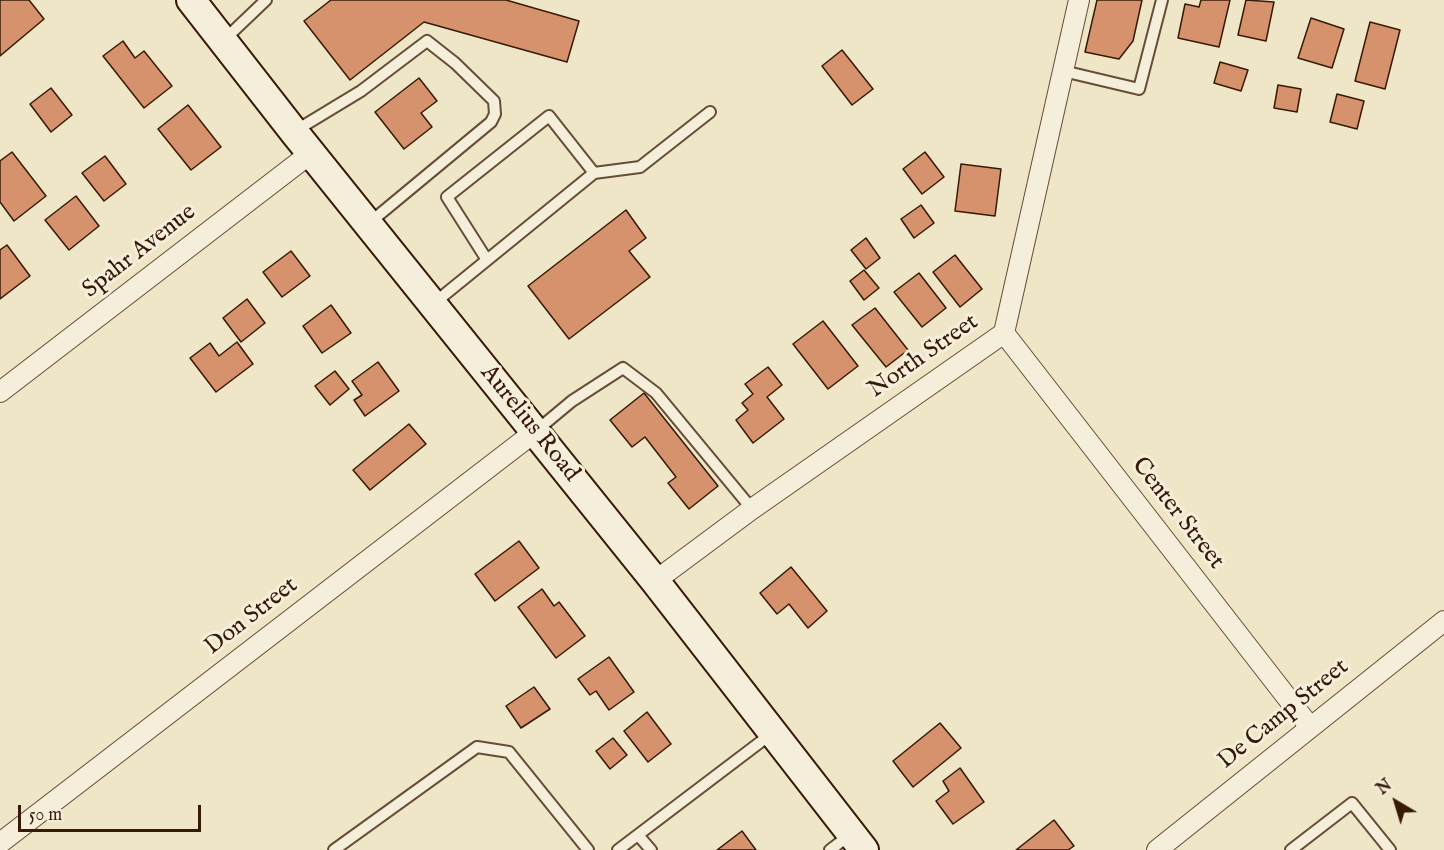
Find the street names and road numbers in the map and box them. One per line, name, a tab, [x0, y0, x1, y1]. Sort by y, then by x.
street label: Spahr Avenue	[78, 199, 202, 305]
street label: North Street	[863, 309, 985, 405]
street label: Aurelius Road	[473, 360, 585, 488]
street label: Center Street	[1124, 452, 1230, 576]
street label: Don Street	[200, 572, 304, 662]
street label: De Camp Street	[1213, 654, 1355, 776]

